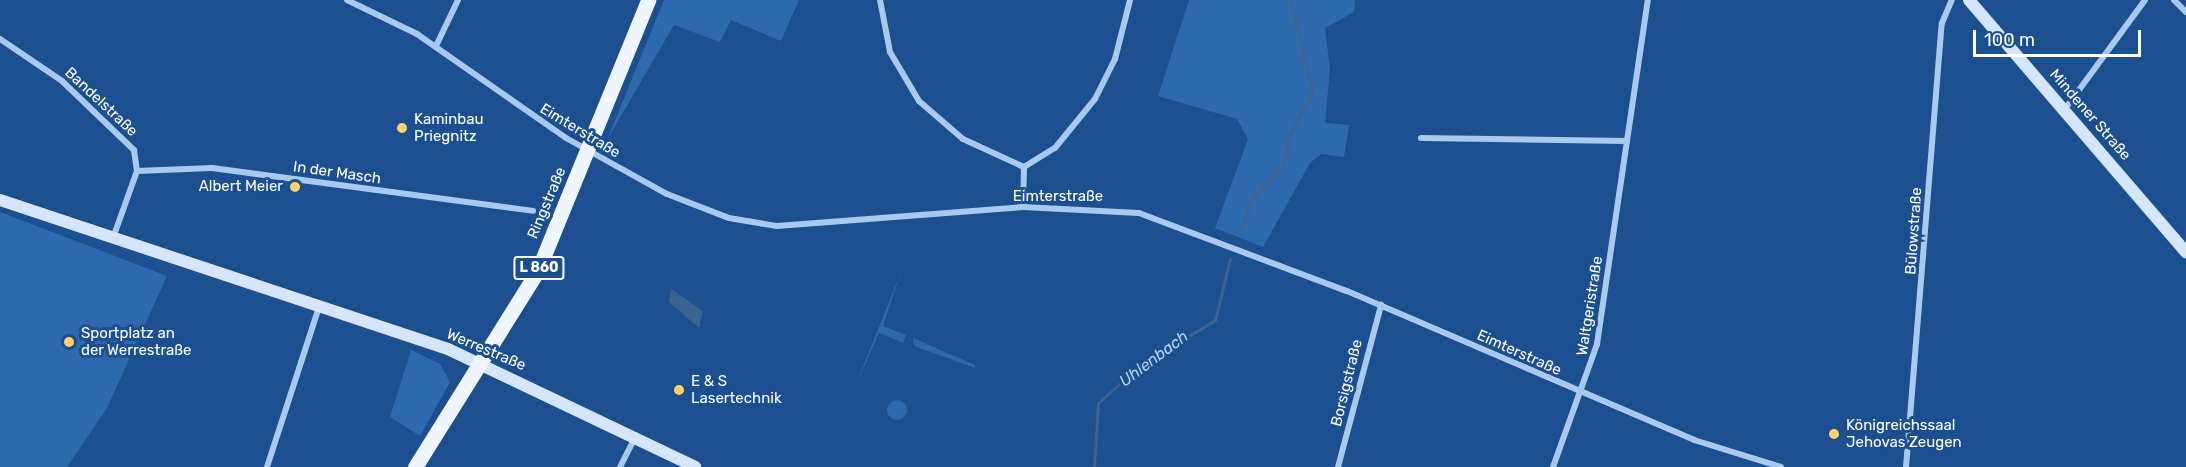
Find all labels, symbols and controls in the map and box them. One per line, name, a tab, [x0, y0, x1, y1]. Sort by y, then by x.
scale bar	[1976, 18, 2144, 56]
text: 100 m	[1984, 29, 2035, 51]
street label: Bandelstraße	[61, 64, 141, 140]
street label: Mindener Straße	[2045, 66, 2135, 164]
street label: Eimterstraße	[537, 100, 623, 162]
place label: Kaminbau Priegnitz	[414, 110, 483, 145]
marker: Kaminbau Priegnitz	[395, 121, 409, 135]
street label: In der Masch	[292, 158, 382, 188]
street label: Ringstraße	[524, 164, 570, 242]
place label: Albert Meier	[199, 178, 283, 196]
marker: Albert Meier	[288, 180, 302, 194]
street label: Bülowstraße	[1902, 187, 1926, 275]
street label: Eimterstraße	[1013, 188, 1103, 206]
street label: Waltgeristraße	[1573, 255, 1607, 357]
road number: L 860	[512, 257, 566, 279]
place label: Sportplatz an der Werrestraße	[81, 324, 192, 359]
street label: Werrestraße	[444, 325, 528, 375]
street label: Eimterstraße	[1474, 326, 1564, 380]
water label: Uhlenbach	[1116, 327, 1192, 391]
marker: Sportplatz an der Werrestraße	[62, 335, 76, 349]
street label: Borsigstraße	[1327, 338, 1367, 428]
place label: E & S Lasertechnik	[691, 372, 782, 407]
marker: E & S Lasertechnik	[672, 383, 686, 397]
place label: Königreichssaal Jehovas Zeugen	[1846, 416, 1962, 451]
marker: Königreichssaal Jehovas Zeugen	[1827, 427, 1841, 441]

